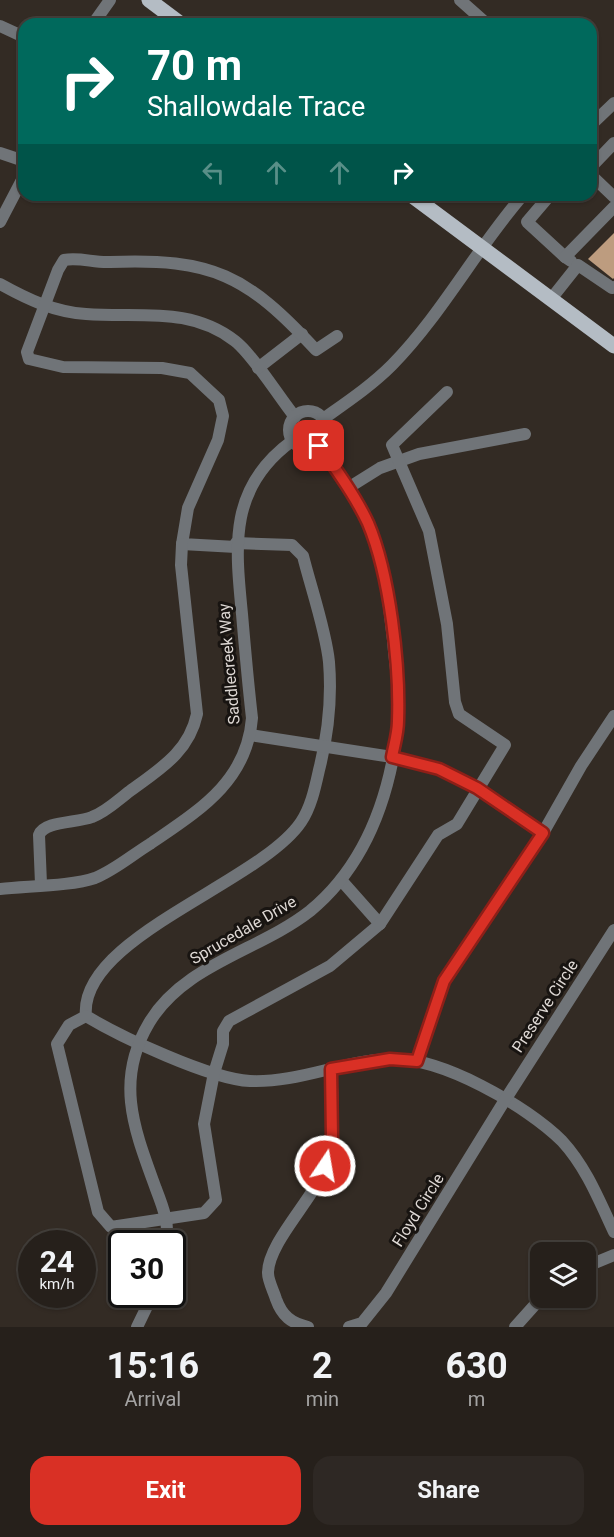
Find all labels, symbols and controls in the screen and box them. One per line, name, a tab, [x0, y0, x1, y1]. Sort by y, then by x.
text: 70 m	[147, 41, 242, 90]
icon: right	[48, 42, 126, 120]
text: Shallowdale Trace	[147, 91, 365, 123]
icon: left	[197, 156, 230, 189]
icon: ahead	[260, 156, 293, 189]
icon: ahead	[323, 156, 356, 189]
icon: right	[386, 156, 419, 189]
pin	[293, 420, 344, 471]
icon: arrive	[302, 429, 335, 462]
street label: Saddlecreek Way	[214, 602, 244, 725]
street label: Sprucedale Drive	[186, 892, 300, 968]
street label: Preserve Circle	[508, 956, 582, 1056]
position arrow	[293, 1134, 357, 1198]
street label: Floyd Circle	[388, 1170, 448, 1250]
speed limit sign: 30	[108, 1230, 186, 1308]
map controls	[530, 1242, 596, 1308]
button: layers	[530, 1242, 596, 1308]
text: 24	[40, 1244, 74, 1279]
text: km/h	[39, 1275, 75, 1293]
text: 15:16	[106, 1345, 199, 1387]
text: 2	[312, 1345, 333, 1387]
text: 630	[446, 1345, 508, 1387]
text: Arrival	[124, 1387, 181, 1411]
text: min	[306, 1387, 339, 1411]
text: m	[468, 1387, 485, 1411]
button: Exit	[30, 1456, 301, 1525]
button: Share	[313, 1456, 584, 1525]

